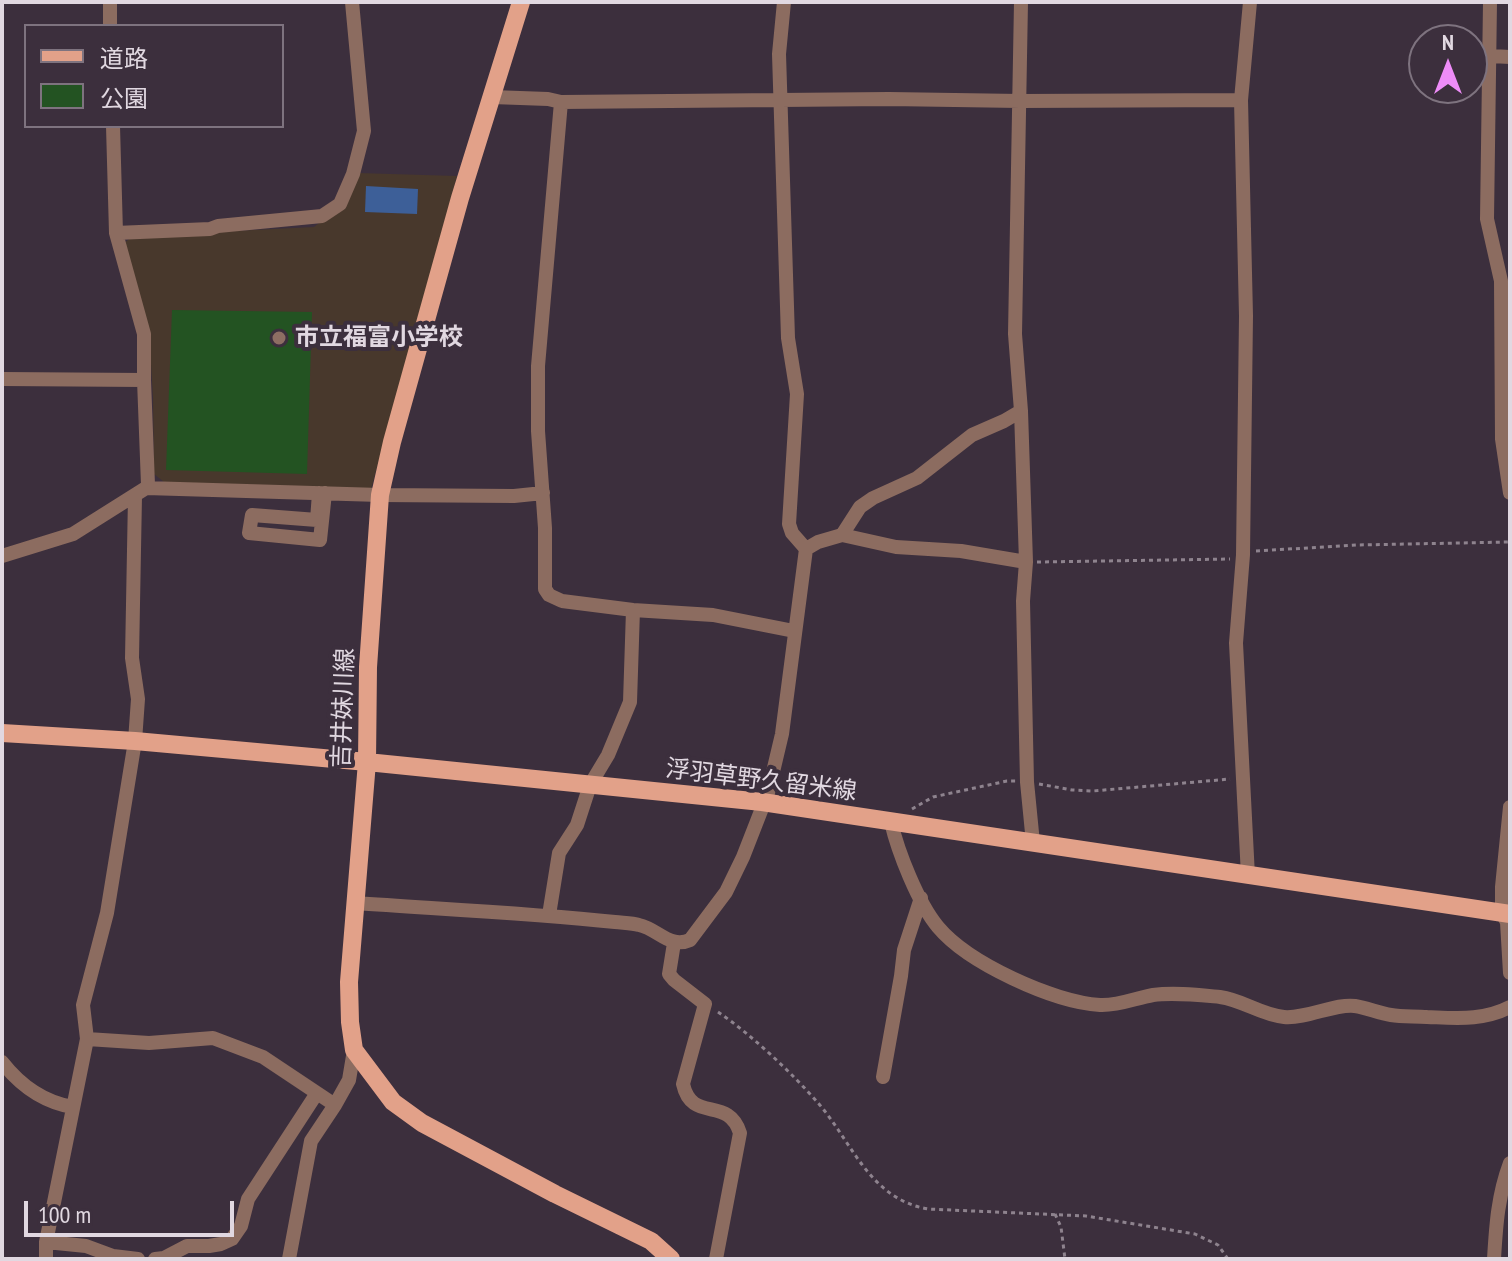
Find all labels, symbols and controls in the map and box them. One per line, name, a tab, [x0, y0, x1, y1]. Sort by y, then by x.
legend	[24, 24, 284, 128]
north arrow	[1408, 24, 1488, 104]
text: N	[1442, 28, 1454, 56]
text: 道路	[100, 43, 148, 74]
text: 公園	[100, 83, 148, 114]
place label: 市立福富小学校	[295, 324, 463, 352]
marker: 市立福富小学校	[270, 329, 288, 347]
street label: 吉井妹川線	[328, 648, 360, 768]
street label: 浮羽草野久留米線	[664, 755, 858, 807]
scale bar	[28, 1185, 238, 1235]
text: 100 m	[38, 1199, 91, 1230]

